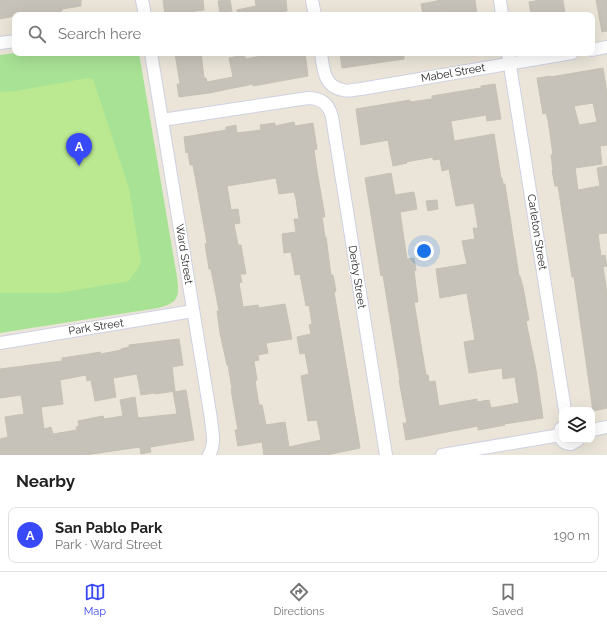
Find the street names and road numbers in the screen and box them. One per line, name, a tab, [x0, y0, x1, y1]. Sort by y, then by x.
street label: Mabel Street	[420, 61, 486, 85]
street label: Carleton Street	[525, 193, 549, 271]
street label: Ward Street	[173, 223, 195, 285]
street label: Derby Street	[346, 245, 368, 310]
street label: Park Street	[67, 316, 125, 338]

